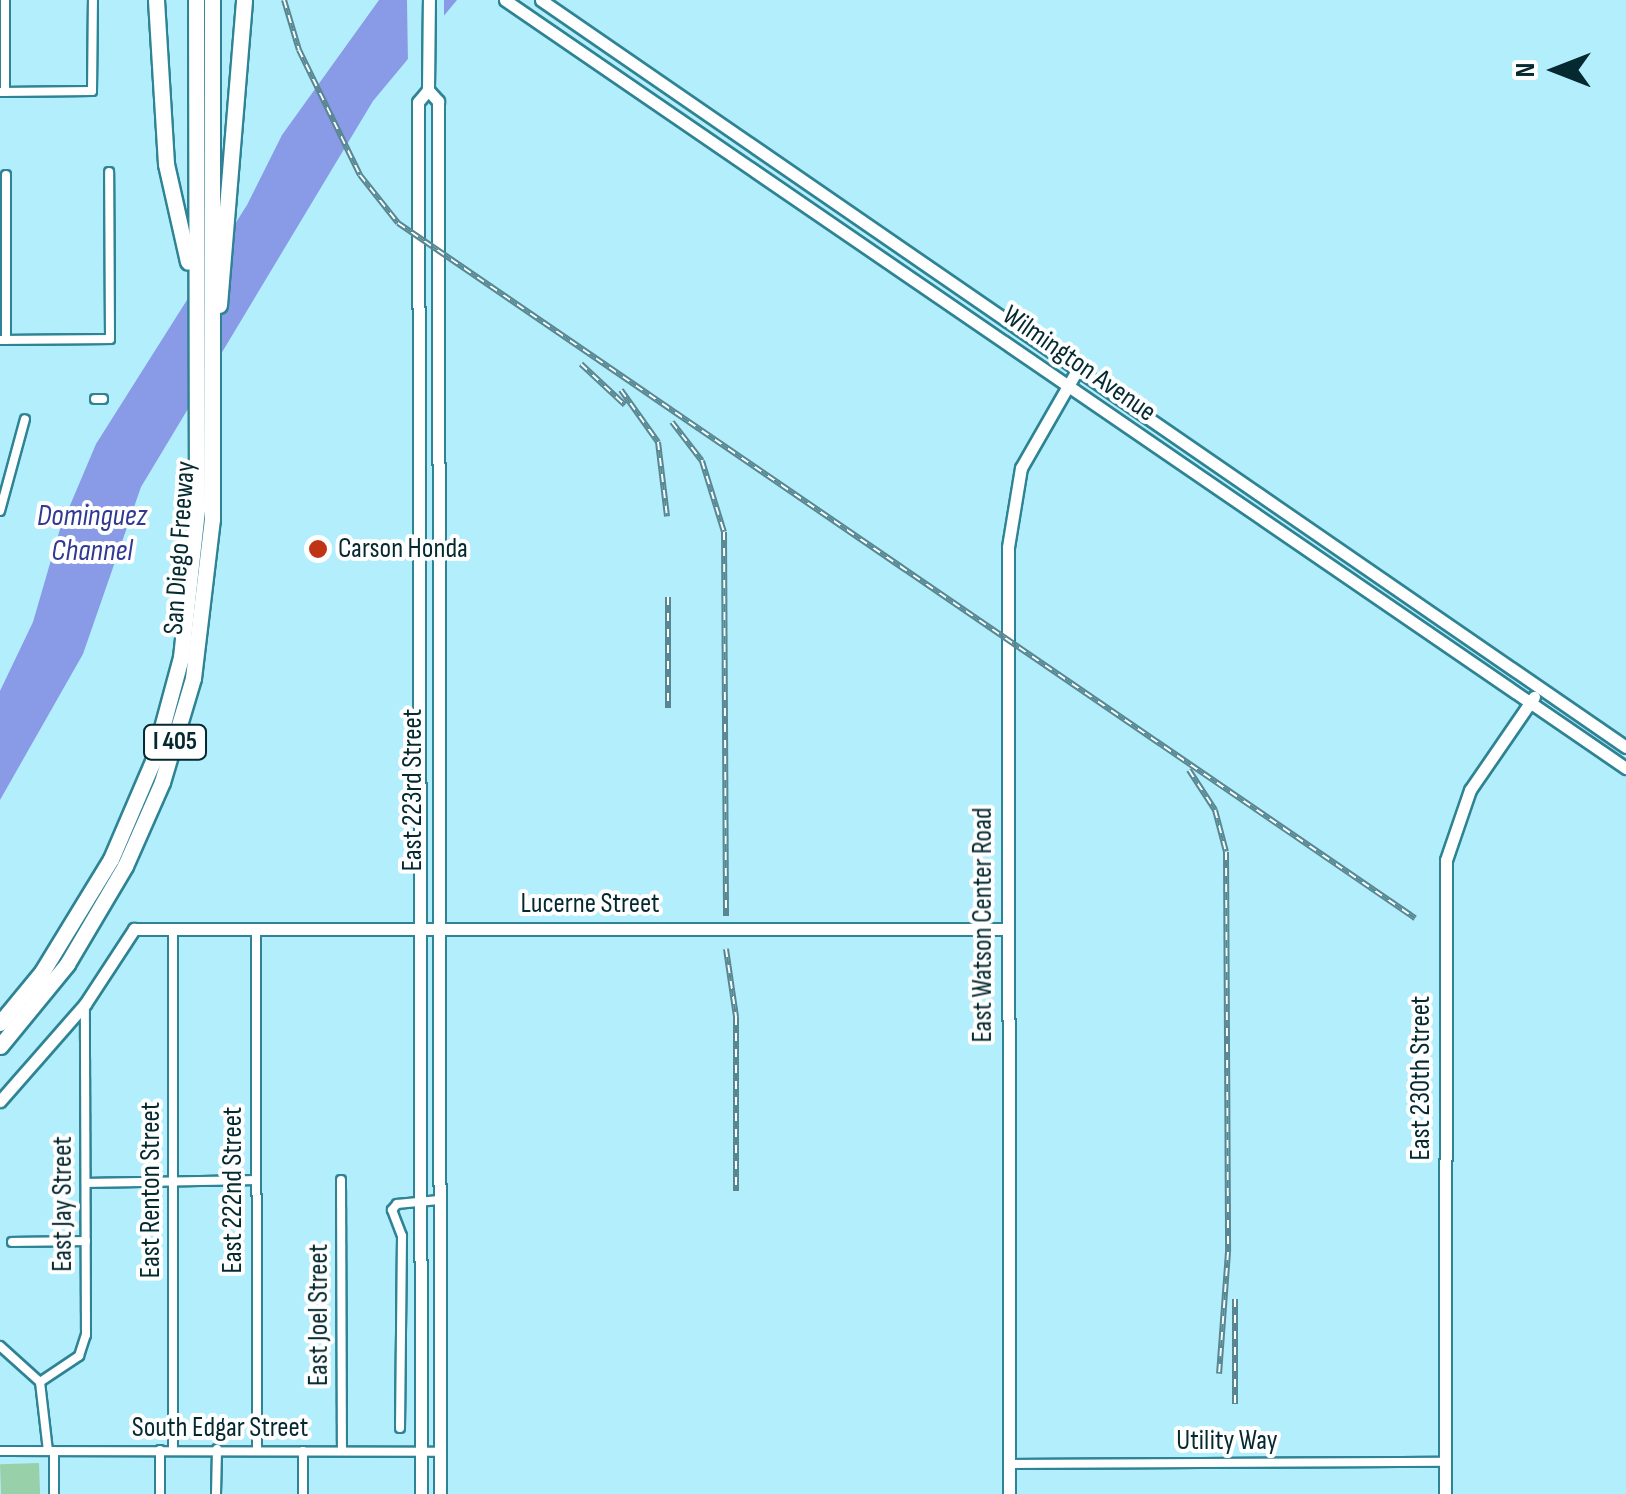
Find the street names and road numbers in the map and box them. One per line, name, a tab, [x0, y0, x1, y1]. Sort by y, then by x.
street label: Wilmington Avenue	[996, 299, 1162, 429]
street label: San Diego Freeway	[157, 460, 203, 636]
street label: East 223rd Street	[396, 709, 430, 871]
road number: I 405	[142, 722, 208, 762]
street label: East Watson Center Road	[966, 807, 1000, 1043]
street label: Lucerne Street	[520, 887, 660, 921]
street label: East 230th Street	[1404, 996, 1438, 1160]
street label: East Renton Street	[134, 1102, 168, 1278]
street label: East 222nd Street	[216, 1107, 250, 1273]
street label: East Jay Street	[46, 1136, 80, 1272]
street label: East Joel Street	[302, 1244, 336, 1386]
street label: South Edgar Street	[132, 1411, 308, 1445]
street label: Utility Way	[1176, 1424, 1278, 1458]

